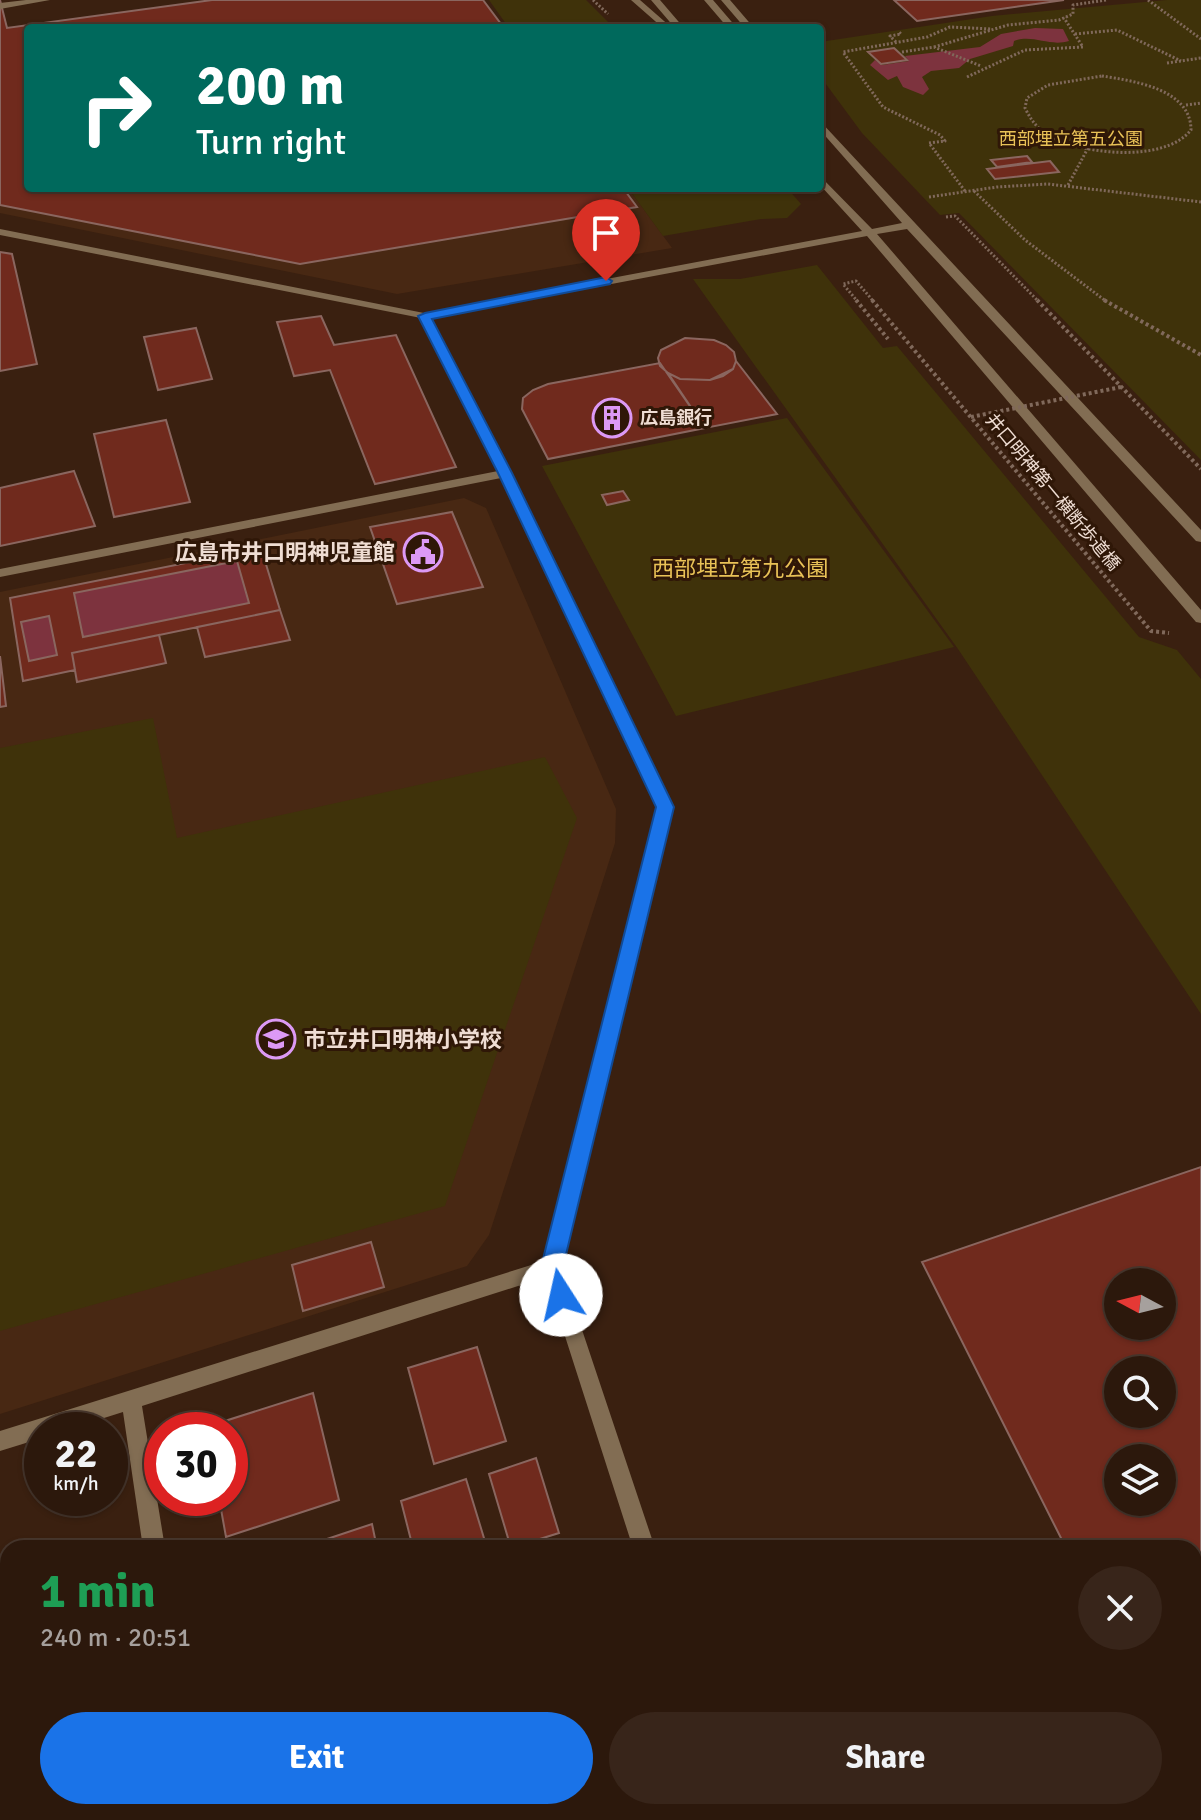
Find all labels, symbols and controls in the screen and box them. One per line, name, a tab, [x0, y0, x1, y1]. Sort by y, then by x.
text: 200 m	[196, 51, 344, 120]
icon: right	[64, 56, 168, 160]
text: Turn right	[196, 120, 346, 165]
park label: 西部埋立第五公園	[999, 128, 1143, 150]
pin	[572, 199, 640, 281]
icon: arrive	[584, 211, 628, 255]
building icon: 広島銀行	[591, 397, 633, 439]
place label: 広島銀行	[640, 407, 712, 429]
street label: 井口明神第一横断歩道橋	[981, 409, 1125, 575]
public building icon: 広島市井口明神児童館	[402, 531, 444, 573]
place label: 広島市井口明神児童館	[175, 539, 395, 566]
park label: 西部埋立第九公園	[652, 555, 828, 582]
school or university icon: 市立井口明神小学校	[255, 1018, 297, 1060]
place label: 市立井口明神小学校	[304, 1026, 502, 1053]
position arrow	[519, 1253, 603, 1337]
north arrow	[1104, 1268, 1176, 1340]
map controls	[1104, 1268, 1176, 1516]
button: search	[1104, 1356, 1176, 1428]
speed limit sign: 30	[144, 1412, 248, 1516]
text: 22	[54, 1429, 98, 1479]
button: layers	[1104, 1444, 1176, 1516]
text: km/h	[53, 1471, 99, 1496]
text: 1 min	[40, 1562, 156, 1621]
button: close	[1078, 1566, 1162, 1650]
text: 240 m · 20:51	[40, 1622, 191, 1654]
button: Exit	[40, 1712, 593, 1804]
button: Share	[609, 1712, 1162, 1804]

